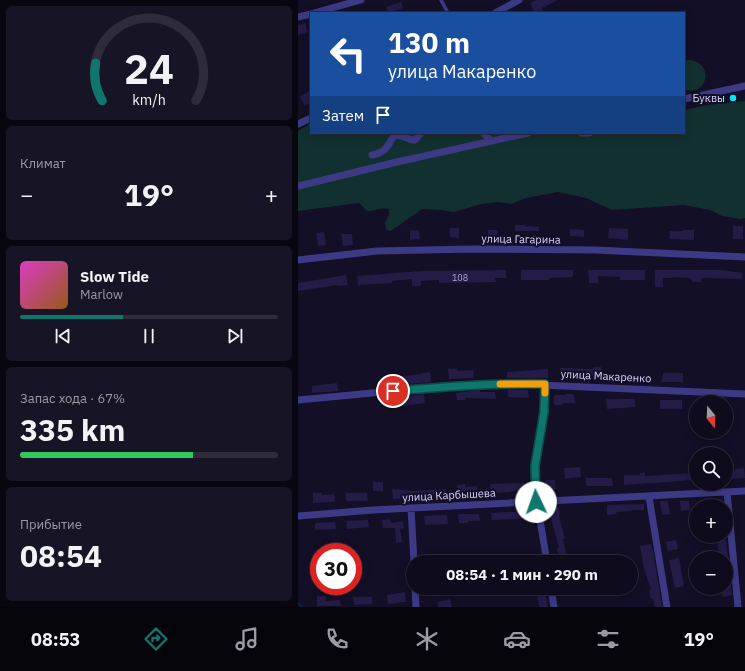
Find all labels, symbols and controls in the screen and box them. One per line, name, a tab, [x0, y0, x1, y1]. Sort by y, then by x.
text: 130 m	[388, 24, 470, 61]
icon: left	[322, 28, 374, 80]
text: 24	[124, 41, 174, 95]
text: улица Макаренко	[388, 60, 536, 83]
text: km/h	[132, 90, 166, 109]
place label: Буквы	[692, 91, 725, 105]
marker: Буквы	[728, 93, 738, 103]
icon: arrive	[372, 104, 394, 126]
text: Затем	[322, 106, 364, 125]
text: Климат	[20, 155, 66, 172]
text: 19°	[124, 175, 174, 214]
text: −	[20, 180, 33, 209]
text: +	[265, 180, 278, 209]
street label: улица Гагарина	[481, 231, 561, 247]
text: Slow Tide	[80, 267, 149, 286]
house number: 108	[452, 272, 468, 283]
text: Marlow	[80, 286, 123, 303]
icon: previous	[52, 325, 74, 347]
icon: pause	[138, 325, 160, 347]
icon: next	[224, 325, 246, 347]
street label: улица Макаренко	[560, 367, 652, 385]
pin	[376, 374, 410, 408]
icon: arrive	[382, 380, 404, 402]
text: Запас хода · 67%	[20, 390, 125, 407]
north arrow	[689, 395, 733, 439]
map controls	[689, 395, 733, 595]
text: 335 km	[20, 410, 125, 449]
button: search	[689, 447, 733, 491]
position arrow	[515, 481, 557, 523]
street label: улица Карбышева	[402, 486, 496, 504]
button: +	[689, 499, 733, 543]
text: Прибытие	[20, 516, 82, 533]
text: 08:54	[20, 536, 102, 575]
speed limit sign: 30	[310, 543, 362, 595]
button: −	[689, 551, 733, 595]
text: 08:54 · 1 мин · 290 m	[446, 565, 598, 584]
icon: directions	[142, 625, 170, 653]
icon: music	[233, 625, 261, 653]
icon: phone	[323, 625, 351, 653]
icon: climate	[413, 625, 441, 653]
icon: car	[503, 625, 531, 653]
icon: filters	[594, 625, 622, 653]
text: 08:53	[31, 628, 80, 651]
text: 19°	[684, 628, 714, 651]

